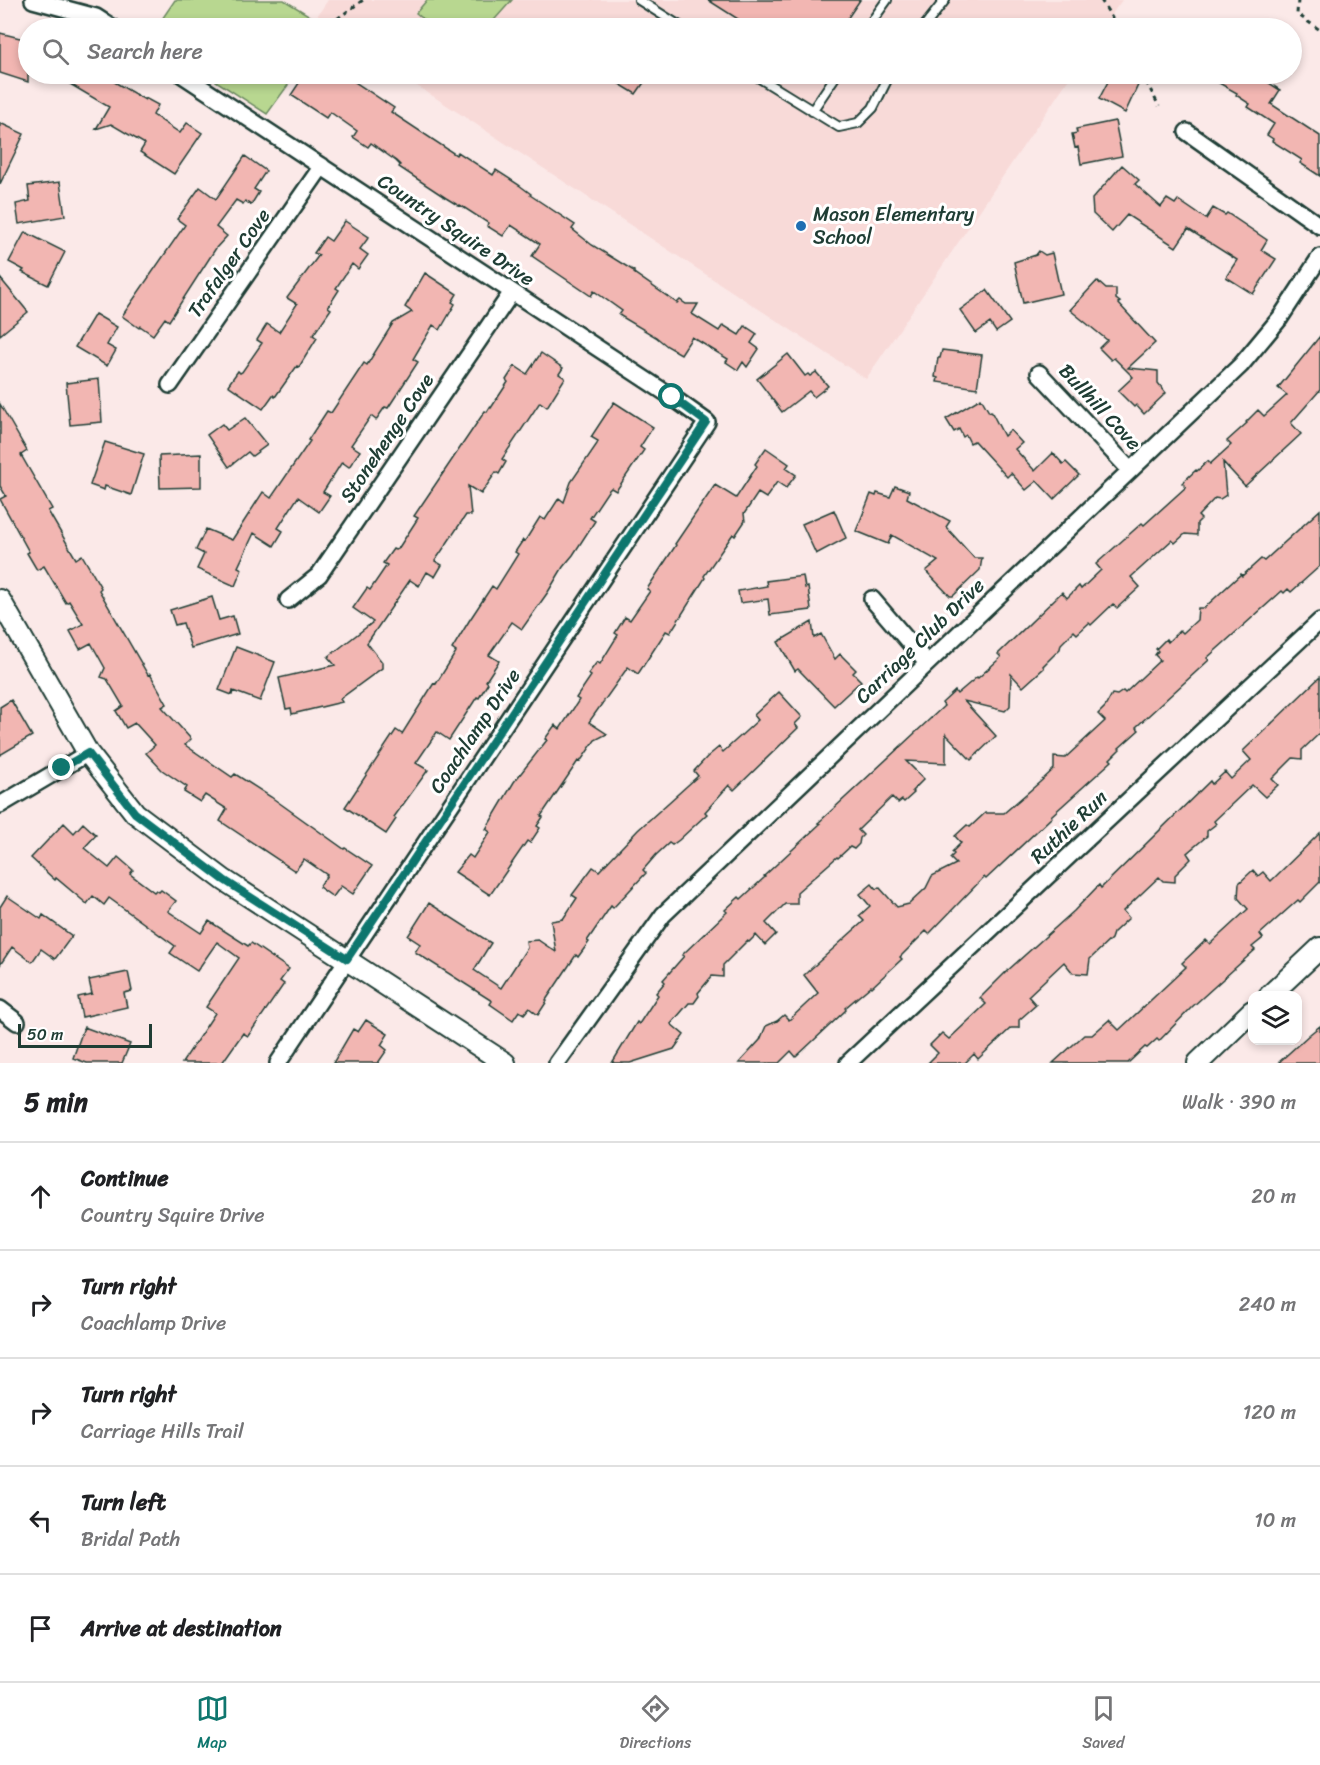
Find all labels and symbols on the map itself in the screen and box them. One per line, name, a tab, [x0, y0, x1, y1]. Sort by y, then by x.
street label: Country Squire Drive	[370, 164, 542, 296]
place label: Mason Elementary School	[813, 197, 975, 255]
street label: Trafalger Cove	[178, 201, 280, 325]
marker: Mason Elementary School	[794, 219, 808, 233]
street label: Bullhill Cove	[1050, 355, 1150, 459]
street label: Stonehenge Cove	[330, 366, 444, 510]
route start	[658, 383, 684, 409]
street label: Carriage Club Drive	[847, 569, 993, 713]
street label: Coachlamp Drive	[420, 661, 530, 801]
route end	[48, 754, 74, 780]
street label: Ruthie Run	[1022, 781, 1116, 873]
scale bar	[18, 1021, 152, 1048]

